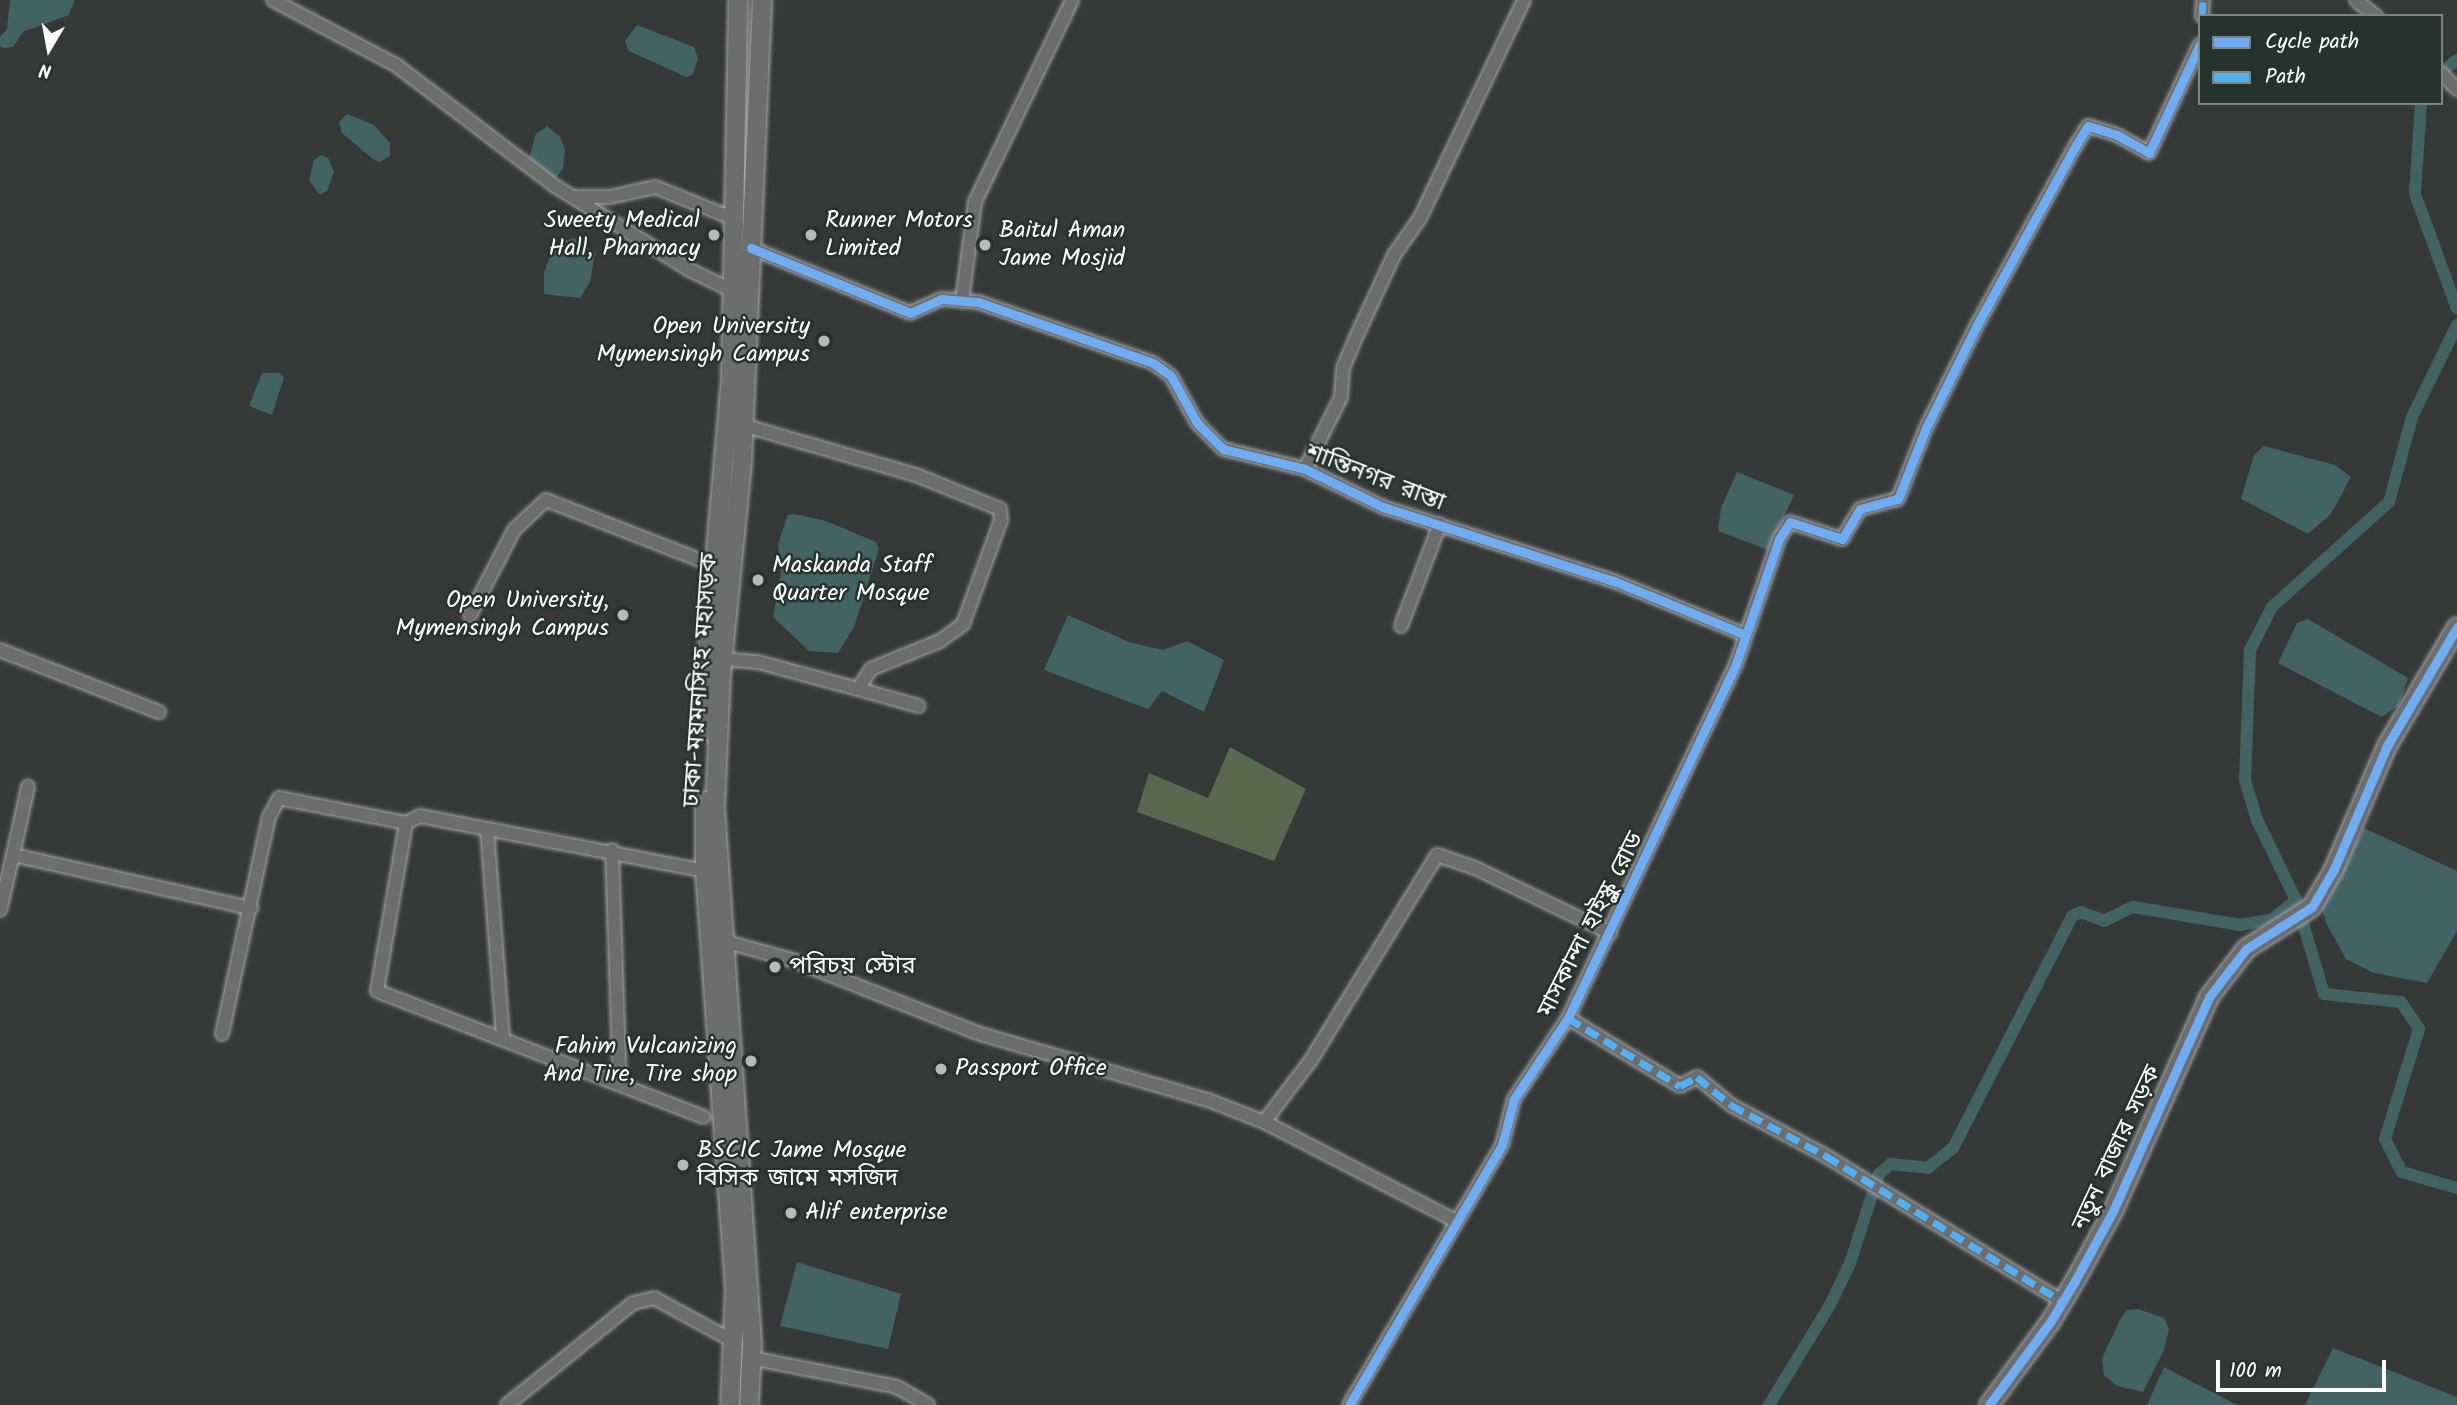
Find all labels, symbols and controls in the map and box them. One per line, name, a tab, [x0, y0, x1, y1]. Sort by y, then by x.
north arrow	[14, 14, 84, 84]
legend	[2198, 14, 2443, 105]
text: Cycle path	[2265, 26, 2359, 59]
text: N	[37, 54, 54, 85]
text: Path	[2265, 61, 2306, 94]
place label: Sweety Medical Hall, Pharmacy	[544, 207, 700, 263]
place label: Runner Motors Limited	[825, 207, 973, 263]
place label: Baitul Aman Jame Mosjid	[999, 217, 1125, 273]
marker: Sweety Medical Hall, Pharmacy	[706, 227, 722, 243]
marker: Runner Motors Limited	[803, 227, 819, 243]
marker: Baitul Aman Jame Mosjid	[977, 237, 993, 253]
place label: Open University Mymensingh Campus	[597, 313, 810, 369]
marker: Open University Mymensingh Campus	[816, 333, 832, 349]
street label: শান্তিনগর রাস্তা	[1301, 438, 1449, 518]
street label: ঢাকা-ময়মনসিংহ মহাসড়ক	[678, 552, 724, 808]
place label: Maskanda Staff Quarter Mosque	[772, 552, 932, 608]
marker: Maskanda Staff Quarter Mosque	[750, 572, 766, 588]
place label: Open University, Mymensingh Campus	[396, 587, 609, 643]
marker: Open University, Mymensingh Campus	[615, 607, 631, 623]
street label: মাসকান্দা হাইস্কুল রোড	[1532, 827, 1650, 1023]
place label: পরিচয় স্টোর	[789, 953, 915, 981]
marker: পরিচয় স্টোর	[767, 959, 783, 975]
place label: Fahim Vulcanizing And Tire, Tire shop	[543, 1033, 737, 1089]
marker: Fahim Vulcanizing And Tire, Tire shop	[743, 1053, 759, 1069]
place label: Passport Office	[955, 1055, 1107, 1083]
marker: Passport Office	[933, 1061, 949, 1077]
street label: নতুন বাজার সড়ক	[2066, 1061, 2168, 1235]
place label: BSCIC Jame Mosque বিসিক জামে মসজিদ	[697, 1137, 907, 1193]
marker: BSCIC Jame Mosque বিসিক জামে মসজিদ	[675, 1157, 691, 1173]
place label: Alif enterprise	[805, 1199, 948, 1227]
marker: Alif enterprise	[783, 1205, 799, 1221]
scale bar	[2219, 1346, 2389, 1390]
text: 100 m	[2229, 1355, 2282, 1388]

